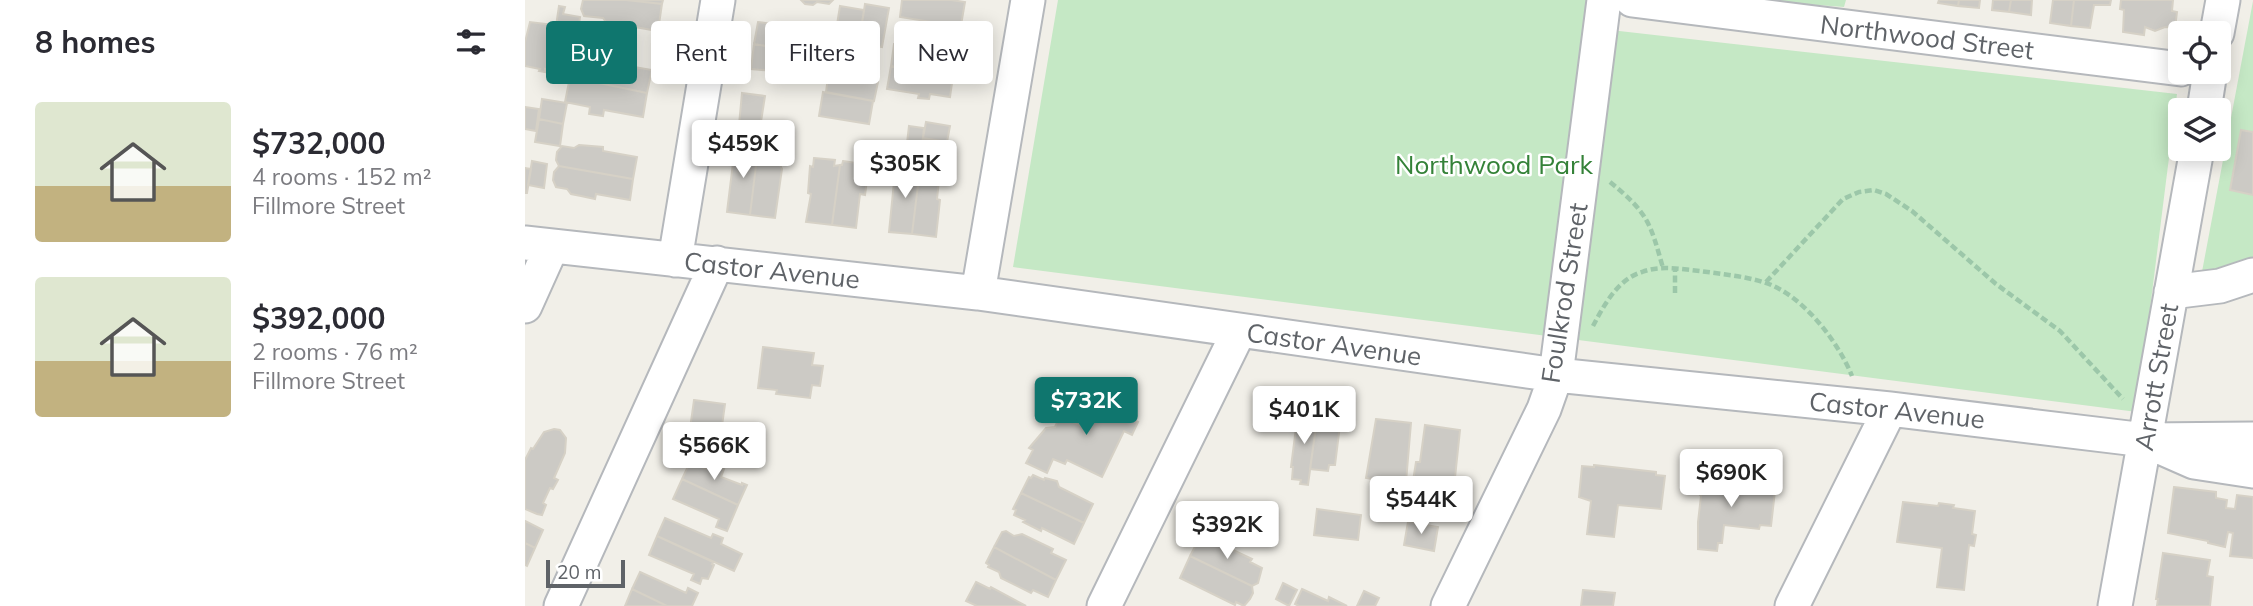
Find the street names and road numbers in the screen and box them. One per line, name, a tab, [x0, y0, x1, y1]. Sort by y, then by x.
street label: Northwood Street	[1818, 8, 2036, 66]
street label: Foulkrod Street	[1533, 201, 1595, 385]
street label: Castor Avenue	[683, 244, 861, 296]
street label: Arrott Street	[2127, 301, 2185, 453]
street label: Castor Avenue	[1244, 315, 1424, 373]
street label: Castor Avenue	[1808, 384, 1986, 436]

